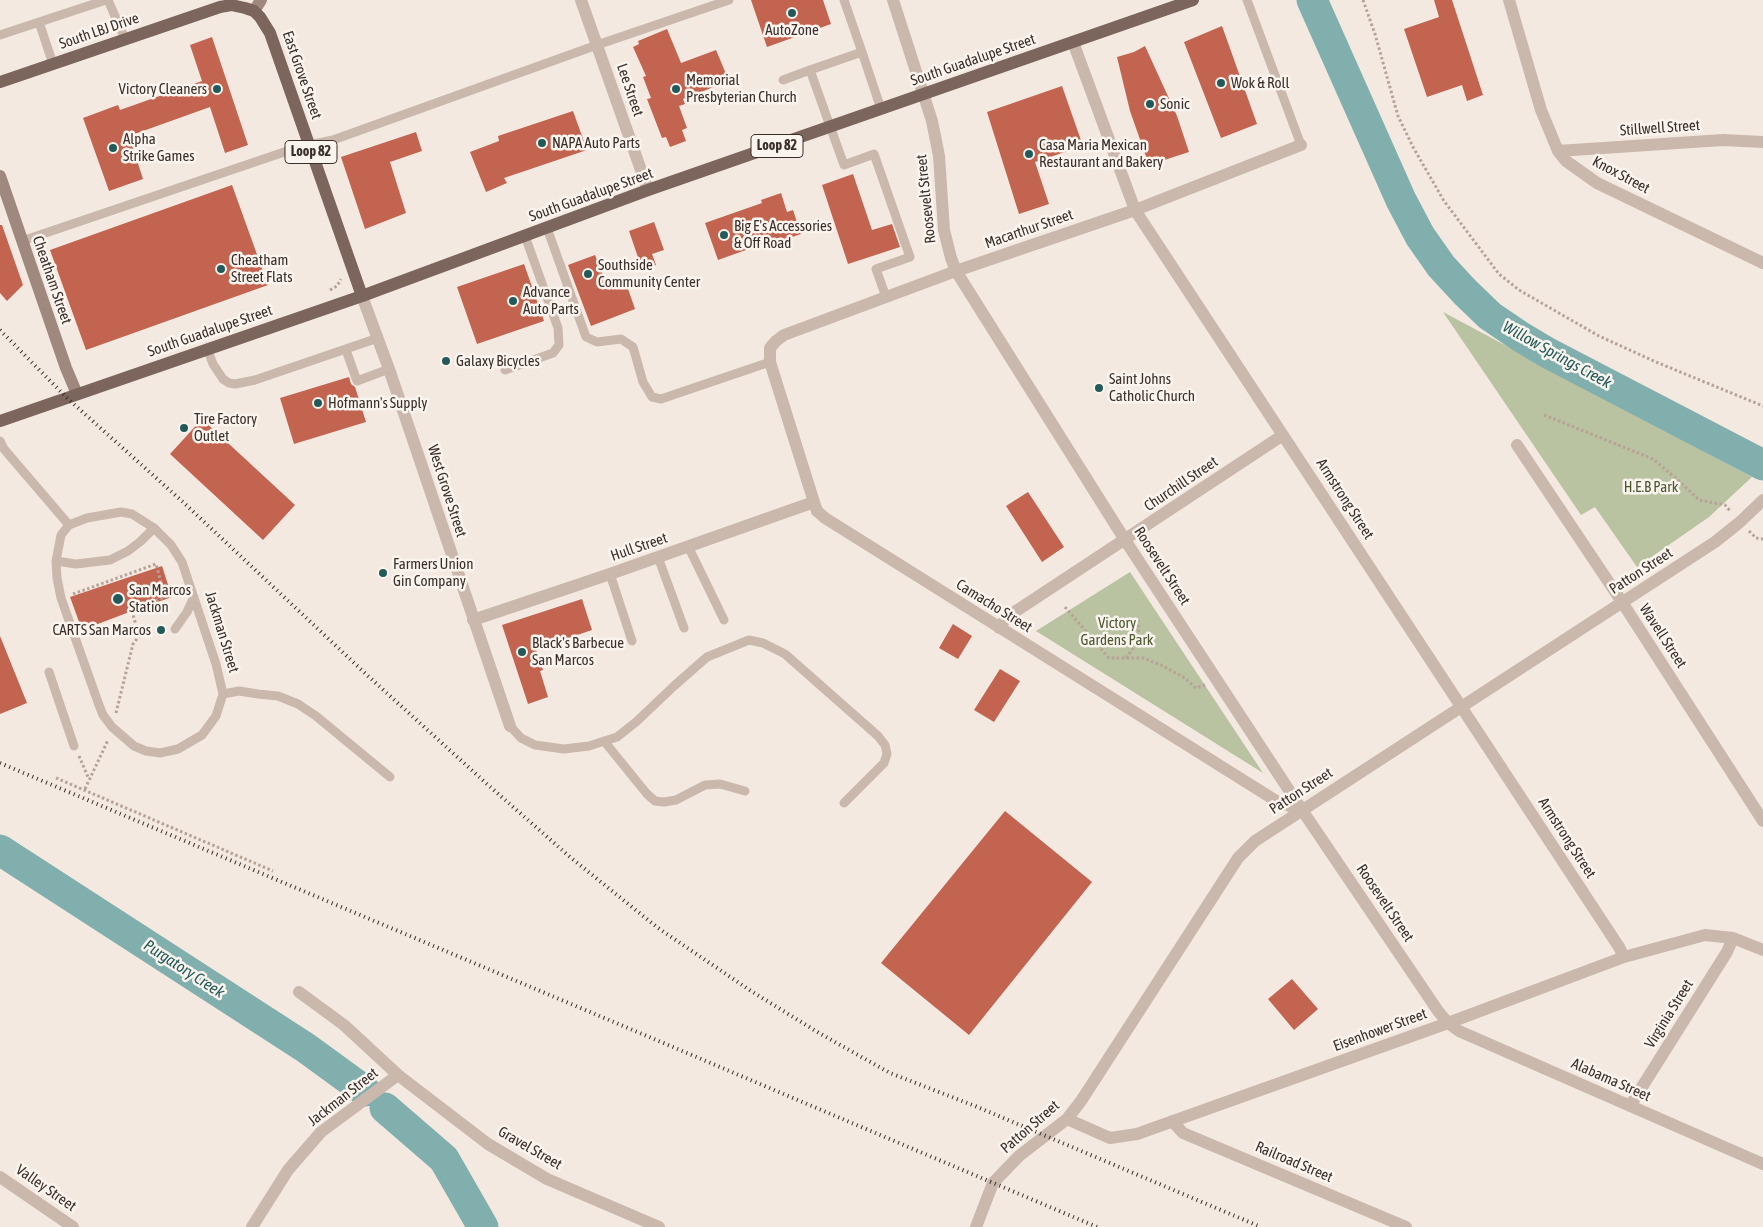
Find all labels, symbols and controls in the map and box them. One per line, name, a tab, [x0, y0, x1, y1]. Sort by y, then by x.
marker: AutoZone	[786, 7, 798, 19]
street label: South LBJ Drive	[57, 9, 141, 53]
place label: AutoZone	[765, 21, 819, 39]
street label: East Grove Street	[278, 29, 326, 121]
street label: South Guadalupe Street	[908, 30, 1038, 90]
street label: Lee Street	[613, 61, 647, 119]
place label: Memorial Presbyterian Church	[686, 71, 797, 106]
place label: Wok & Roll	[1231, 74, 1289, 92]
marker: Wok & Roll	[1215, 77, 1227, 89]
place label: Victory Cleaners	[119, 80, 207, 98]
marker: Victory Cleaners	[211, 83, 223, 95]
marker: Memorial Presbyterian Church	[670, 83, 682, 95]
place label: Sonic	[1160, 95, 1190, 113]
marker: Sonic	[1144, 98, 1156, 110]
street label: Stillwell Street	[1619, 116, 1701, 140]
place label: Alpha Strike Games	[123, 130, 194, 165]
place label: NAPA Auto Parts	[552, 134, 640, 152]
road number: Loop 82	[751, 134, 803, 158]
place label: Casa Maria Mexican Restaurant and Bakery	[1039, 136, 1163, 171]
marker: NAPA Auto Parts	[536, 137, 548, 149]
road number: Loop 82	[285, 140, 337, 163]
marker: Alpha Strike Games	[107, 142, 119, 154]
marker: Casa Maria Mexican Restaurant and Bakery	[1023, 148, 1035, 160]
street label: Knox Street	[1589, 152, 1653, 198]
street label: Roosevelt Street	[912, 153, 940, 245]
street label: South Guadalupe Street	[527, 164, 655, 226]
street label: Macarthur Street	[983, 206, 1075, 252]
place label: Big E's Accessories & Off Road	[734, 217, 832, 252]
marker: Big E's Accessories & Off Road	[718, 229, 730, 241]
street label: Cheatham Street	[28, 234, 76, 326]
place label: Cheatham Street Flats	[231, 251, 293, 286]
place label: Southside Community Center	[598, 256, 700, 291]
marker: Cheatham Street Flats	[215, 263, 227, 275]
marker: Southside Community Center	[582, 268, 594, 280]
place label: Advance Auto Parts	[523, 283, 579, 318]
marker: Advance Auto Parts	[507, 295, 519, 307]
street label: South Guadalupe Street	[145, 301, 275, 361]
water label: Willow Springs Creek	[1499, 317, 1615, 393]
place label: Galaxy Bicycles	[456, 352, 540, 370]
marker: Galaxy Bicycles	[440, 355, 452, 367]
place label: Saint Johns Catholic Church	[1109, 370, 1195, 405]
marker: Saint Johns Catholic Church	[1093, 382, 1105, 394]
place label: Hofmann's Supply	[328, 394, 428, 412]
marker: Hofmann's Supply	[312, 397, 324, 409]
place label: Tire Factory Outlet	[194, 410, 257, 445]
marker: Tire Factory Outlet	[178, 422, 190, 434]
street label: West Grove Street	[424, 443, 470, 539]
street label: Churchill Street	[1141, 453, 1221, 515]
street label: Armstrong Street	[1312, 455, 1378, 543]
park label: H.E.B Park	[1624, 478, 1678, 496]
street label: Roosevelt Street	[1130, 524, 1194, 608]
street label: Hull Street	[608, 529, 670, 565]
street label: Patton Street	[1606, 544, 1676, 598]
place label: Farmers Union Gin Company	[393, 555, 473, 590]
marker: Farmers Union Gin Company	[377, 567, 389, 579]
street label: Camacho Street	[953, 575, 1035, 637]
place label: San Marcos Station	[129, 581, 191, 616]
street label: Jackman Street	[201, 589, 243, 675]
marker: San Marcos Station	[111, 592, 125, 606]
street label: Wavell Street	[1636, 600, 1690, 672]
park label: Victory Gardens Park	[1081, 614, 1153, 649]
place label: CARTS San Marcos	[53, 621, 151, 639]
marker: CARTS San Marcos	[155, 624, 167, 636]
place label: Black's Barbecue San Marcos	[532, 634, 624, 669]
marker: Black's Barbecue San Marcos	[516, 646, 528, 658]
street label: Patton Street	[1266, 764, 1336, 818]
street label: Armstrong Street	[1534, 794, 1600, 882]
street label: Roosevelt Street	[1352, 861, 1418, 945]
water label: Purgatory Creek	[140, 936, 228, 1002]
street label: Virginia Street	[1641, 976, 1697, 1052]
street label: Eisenhower Street	[1331, 1005, 1429, 1055]
street label: Alabama Street	[1568, 1054, 1654, 1106]
street label: Jackman Street	[304, 1064, 382, 1130]
street label: Patton Street	[997, 1097, 1063, 1157]
street label: Gravel Street	[495, 1122, 565, 1174]
street label: Railroad Street	[1253, 1138, 1335, 1186]
street label: Valley Street	[12, 1161, 80, 1215]

